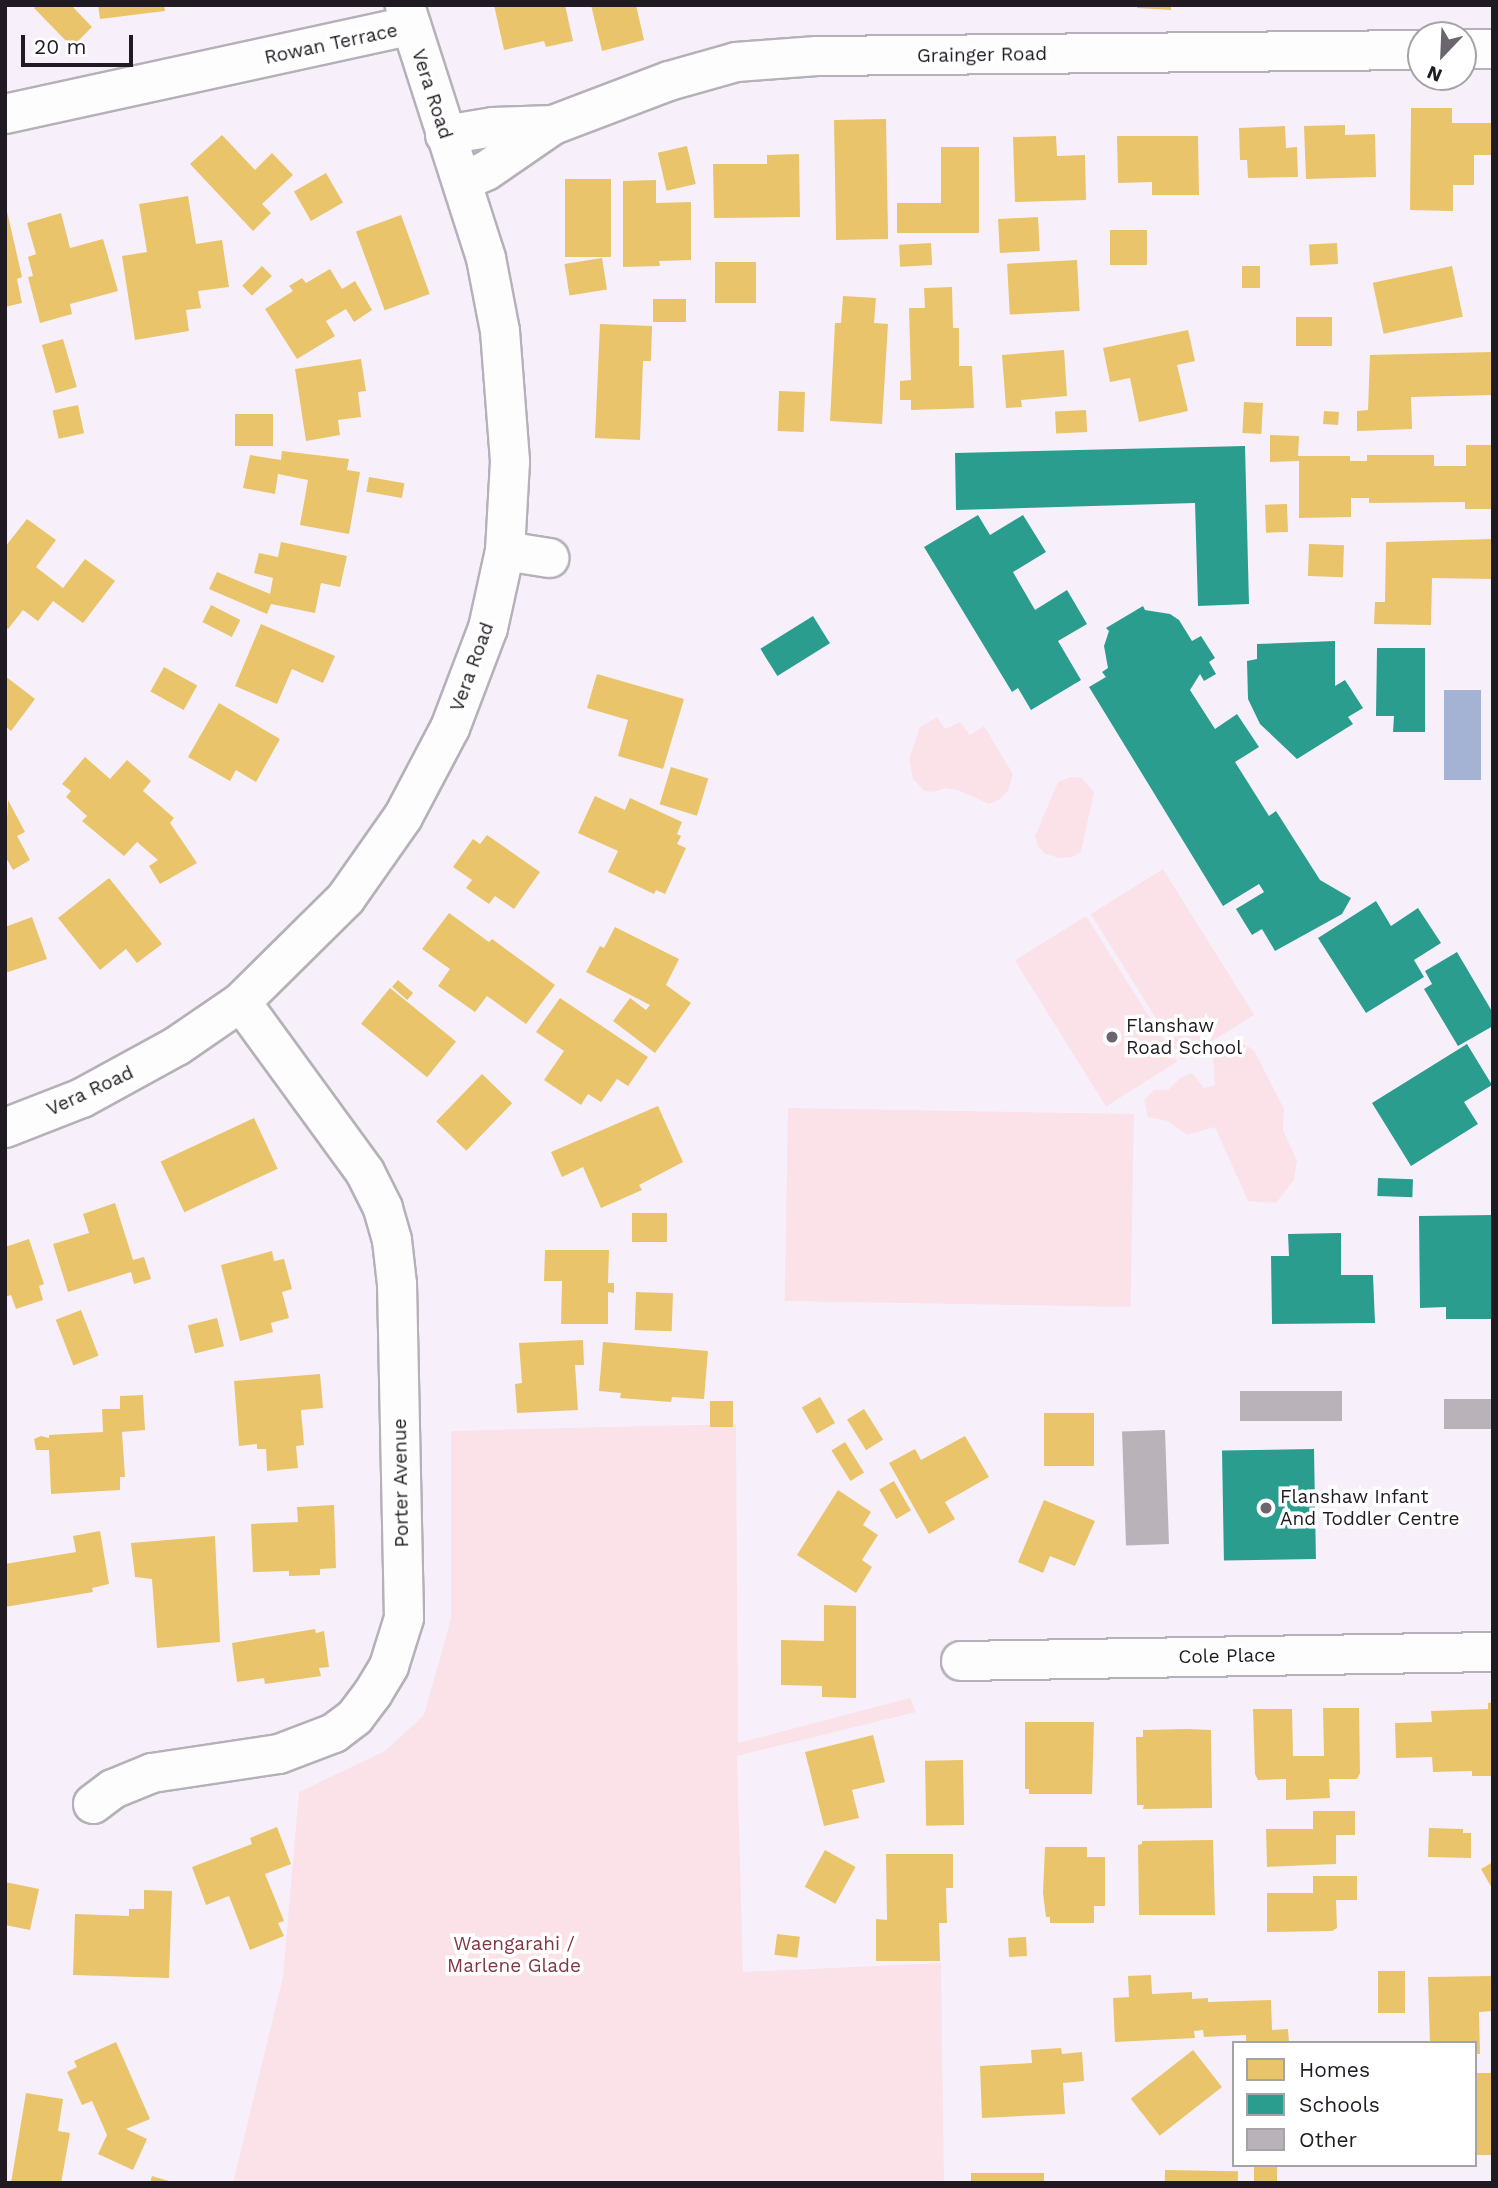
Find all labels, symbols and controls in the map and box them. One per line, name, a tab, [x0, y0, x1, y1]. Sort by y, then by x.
street label: Rowan Terrace	[262, 19, 400, 69]
scale bar	[24, 21, 136, 65]
north arrow	[1407, 21, 1477, 91]
text: 20 m	[34, 34, 86, 59]
street label: Grainger Road	[917, 42, 1047, 68]
street label: Vera Road	[407, 46, 457, 142]
text: N	[1423, 61, 1445, 87]
street label: Vera Road	[445, 619, 499, 715]
place label: Flanshaw Road School	[1126, 1015, 1242, 1059]
marker: Flanshaw Road School	[1104, 1029, 1120, 1045]
street label: Vera Road	[43, 1061, 137, 1121]
street label: Porter Avenue	[388, 1418, 414, 1548]
place label: Flanshaw Infant And Toddler Centre	[1280, 1486, 1460, 1530]
marker: Flanshaw Infant And Toddler Centre	[1258, 1500, 1274, 1516]
street label: Cole Place	[1178, 1644, 1276, 1668]
park label: Waengarahi / Marlene Glade	[447, 1933, 581, 1977]
legend	[1232, 2041, 1477, 2167]
text: Homes	[1299, 2057, 1370, 2082]
text: Schools	[1299, 2092, 1380, 2117]
text: Other	[1299, 2127, 1357, 2152]

